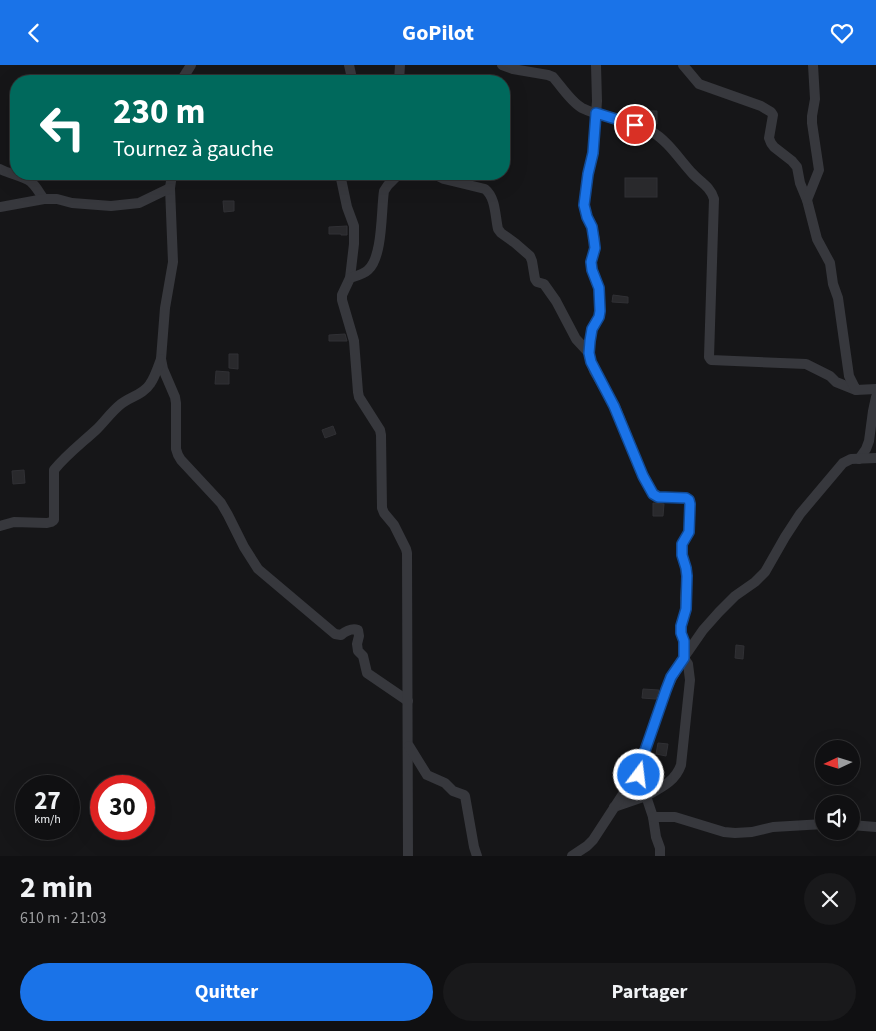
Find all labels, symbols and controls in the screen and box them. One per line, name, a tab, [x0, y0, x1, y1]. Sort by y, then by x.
text: GoPilot	[402, 17, 474, 49]
icon: back	[20, 19, 48, 47]
icon: heart	[828, 19, 856, 47]
text: 230 m	[113, 87, 205, 137]
icon: left	[30, 95, 95, 160]
pin	[614, 104, 656, 146]
icon: arrive	[621, 111, 649, 139]
text: Tournez à gauche	[113, 133, 274, 165]
north arrow	[815, 740, 860, 785]
map controls	[815, 740, 860, 840]
position arrow	[612, 748, 664, 800]
speed limit sign: 30	[90, 775, 155, 840]
text: 27	[34, 783, 61, 819]
button: sound	[815, 795, 860, 840]
text: km/h	[34, 811, 61, 828]
text: 2 min	[20, 866, 93, 909]
button: close	[804, 873, 856, 925]
text: 610 m · 21:03	[20, 907, 107, 929]
button: Quitter	[20, 963, 433, 1021]
button: Partager	[443, 963, 856, 1021]

